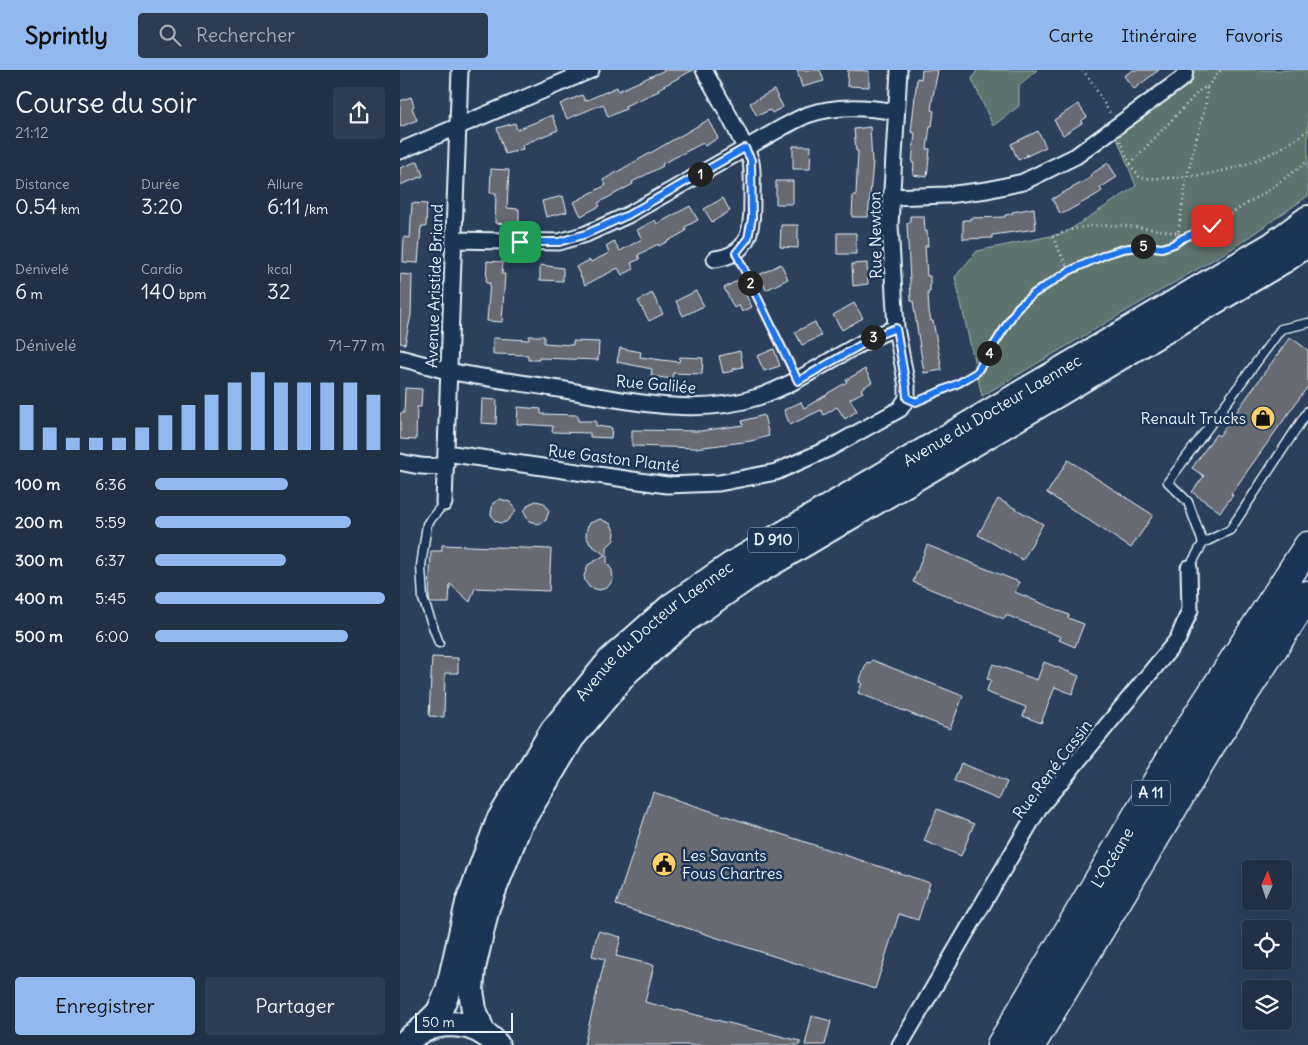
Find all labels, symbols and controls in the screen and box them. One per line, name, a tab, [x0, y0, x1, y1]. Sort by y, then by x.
search box	[138, 13, 488, 58]
text: Sprintly	[25, 20, 108, 50]
icon: search	[156, 21, 184, 49]
text: Rechercher	[196, 23, 295, 47]
text: Carte	[1048, 24, 1093, 47]
text: Itinéraire	[1121, 24, 1197, 47]
text: Favoris	[1225, 24, 1283, 47]
text: Course du soir	[15, 85, 197, 121]
button: share	[333, 87, 385, 139]
text: 21:12	[15, 122, 49, 142]
pin: 1	[688, 162, 712, 186]
text: 1	[698, 165, 703, 183]
text: Distance	[15, 175, 70, 193]
text: Durée	[141, 175, 180, 193]
text: Allure	[267, 175, 303, 193]
street label: Rue Newton	[864, 191, 886, 279]
text: 0.54	[15, 193, 57, 220]
text: 3:20	[141, 193, 183, 220]
text: 6:11	[267, 193, 301, 220]
text: km	[57, 200, 80, 218]
text: /km	[301, 200, 328, 218]
street label: Avenue Aristide Briand	[421, 204, 447, 368]
pin	[1191, 205, 1233, 247]
icon: check	[1198, 212, 1226, 240]
pin	[499, 221, 541, 263]
icon: arrive	[506, 228, 534, 256]
pin: 5	[1130, 234, 1156, 258]
text: 5	[1139, 237, 1148, 255]
text: Dénivelé	[15, 260, 69, 278]
text: Cardio	[141, 260, 183, 278]
text: kcal	[267, 260, 292, 278]
pin: 2	[738, 270, 762, 296]
text: 2	[747, 274, 754, 292]
text: 6	[15, 278, 27, 305]
text: 140	[141, 278, 175, 305]
text: 32	[267, 278, 290, 305]
text: m	[27, 285, 43, 303]
text: bpm	[175, 285, 207, 303]
pin: 3	[860, 324, 886, 350]
text: 3	[870, 328, 877, 346]
text: Dénivelé	[15, 335, 76, 355]
text: 71–77 m	[328, 335, 385, 355]
pin: 4	[976, 340, 1002, 366]
text: 4	[985, 344, 994, 362]
street label: Avenue du Docteur Laennec	[899, 350, 1085, 471]
street label: Rue Galilée	[615, 371, 697, 397]
shop icon: Renault Trucks	[1250, 405, 1276, 431]
place label: Renault Trucks	[1140, 408, 1246, 428]
street label: Rue Gaston Planté	[547, 440, 681, 476]
text: 100 m	[15, 474, 60, 494]
text: 6:36	[95, 474, 126, 494]
text: 200 m	[15, 512, 63, 532]
text: 5:59	[95, 512, 126, 532]
road number: D 910	[748, 528, 798, 552]
text: 300 m	[15, 550, 63, 570]
text: 6:37	[95, 550, 125, 570]
street label: Avenue du Docteur Laennec	[571, 556, 737, 704]
text: 400 m	[15, 588, 63, 608]
text: 5:45	[95, 588, 126, 608]
text: 500 m	[15, 626, 63, 646]
text: 6:00	[95, 626, 129, 646]
street label: Rue René Cassin	[1008, 716, 1096, 822]
road number: A 11	[1132, 780, 1170, 806]
street label: L’Océane	[1086, 824, 1138, 891]
place label: Les Savants Fous Chartres	[682, 845, 783, 883]
public building icon: Les Savants Fous Chartres	[651, 851, 677, 877]
north arrow	[1242, 860, 1292, 910]
map controls	[1242, 860, 1292, 1030]
button: locate	[1242, 920, 1292, 970]
button: Enregistrer	[15, 977, 195, 1035]
button: Partager	[205, 977, 385, 1035]
button: layers	[1242, 980, 1292, 1030]
scale bar	[415, 1010, 512, 1033]
text: 50 m	[422, 1013, 455, 1031]

